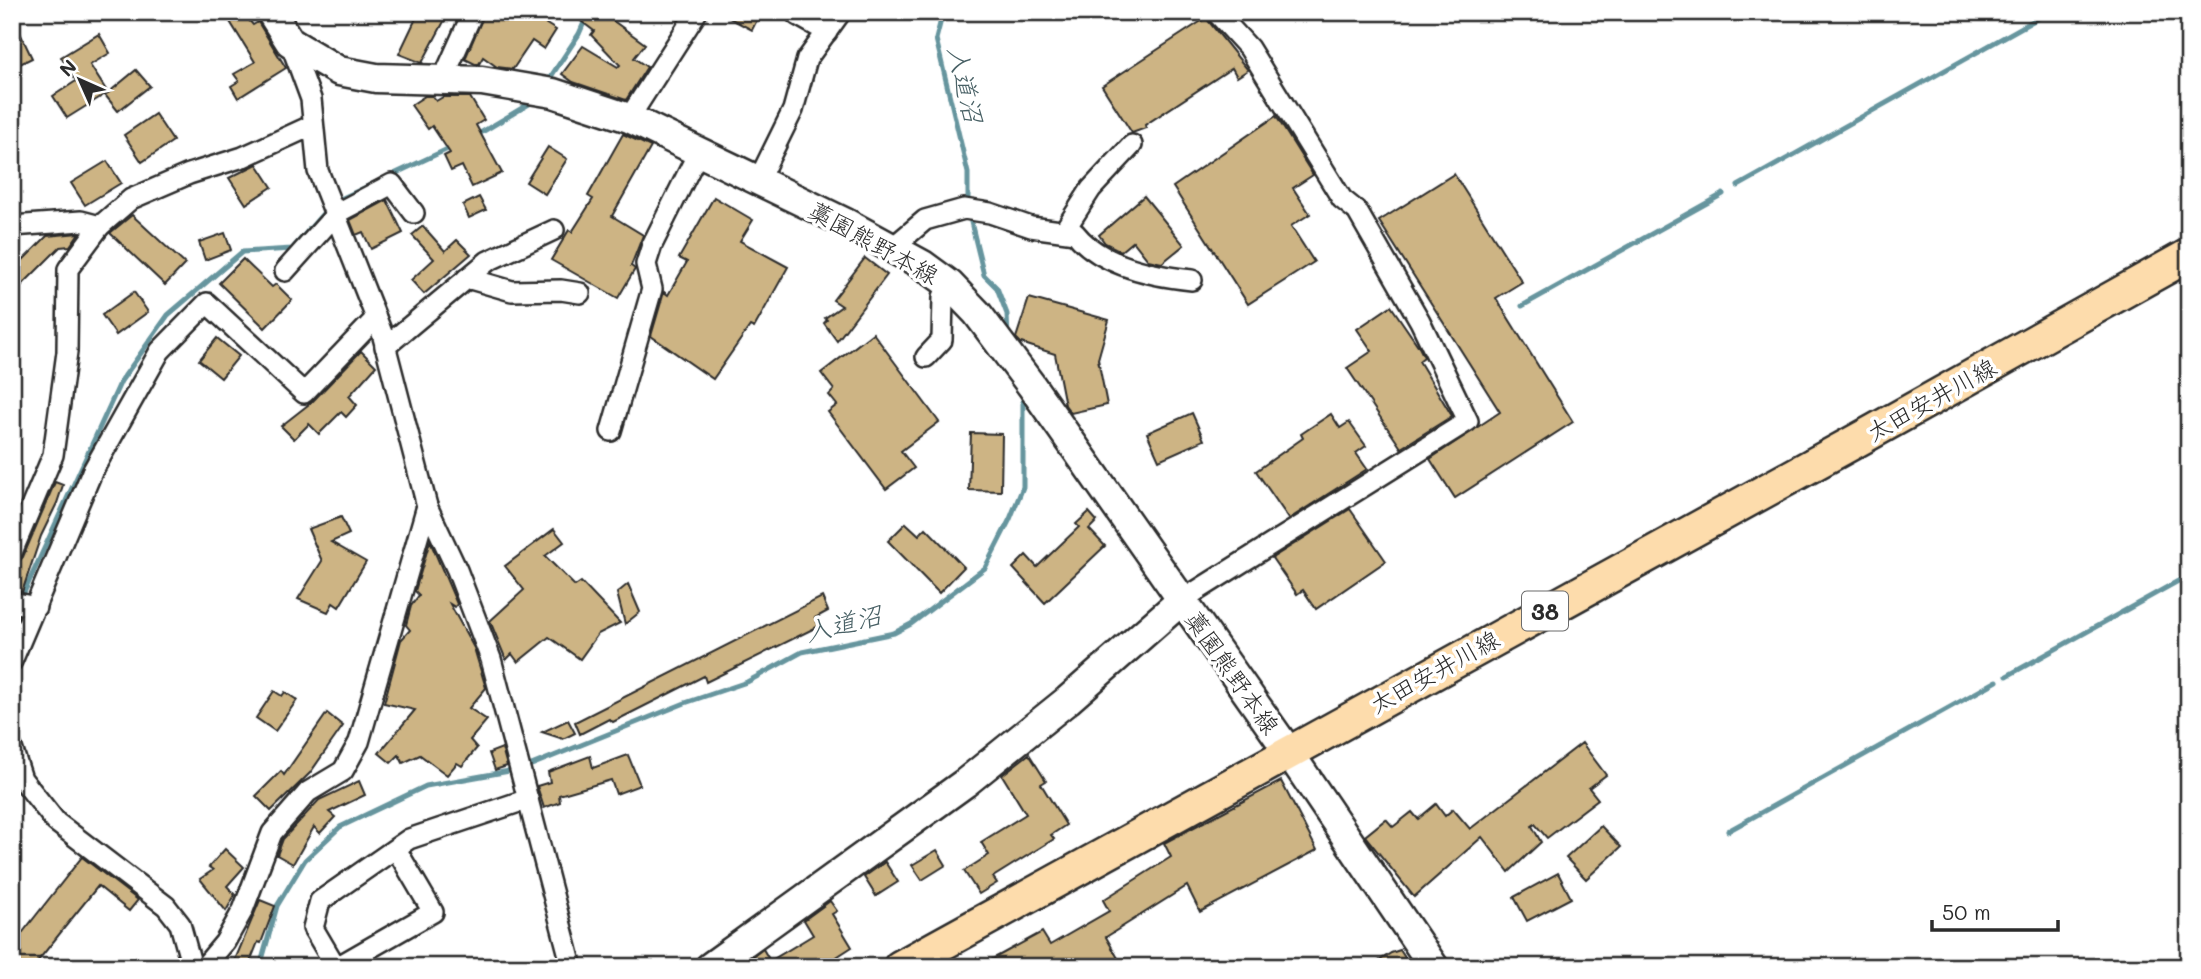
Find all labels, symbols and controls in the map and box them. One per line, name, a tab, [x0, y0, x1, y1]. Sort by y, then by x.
water label: 入道沼	[941, 42, 992, 128]
north arrow	[46, 46, 116, 116]
text: N	[54, 54, 82, 82]
street label: 藁園熊野本線	[804, 194, 944, 290]
street label: 太田安井川線	[1861, 351, 2001, 447]
road number: 38	[1522, 592, 1568, 631]
water label: 入道沼	[801, 597, 887, 649]
street label: 藁園熊野本線	[1179, 604, 1287, 740]
street label: 太田安井川線	[1364, 623, 1504, 719]
scale bar	[1932, 888, 2058, 932]
text: 50 m	[1942, 898, 1991, 925]

